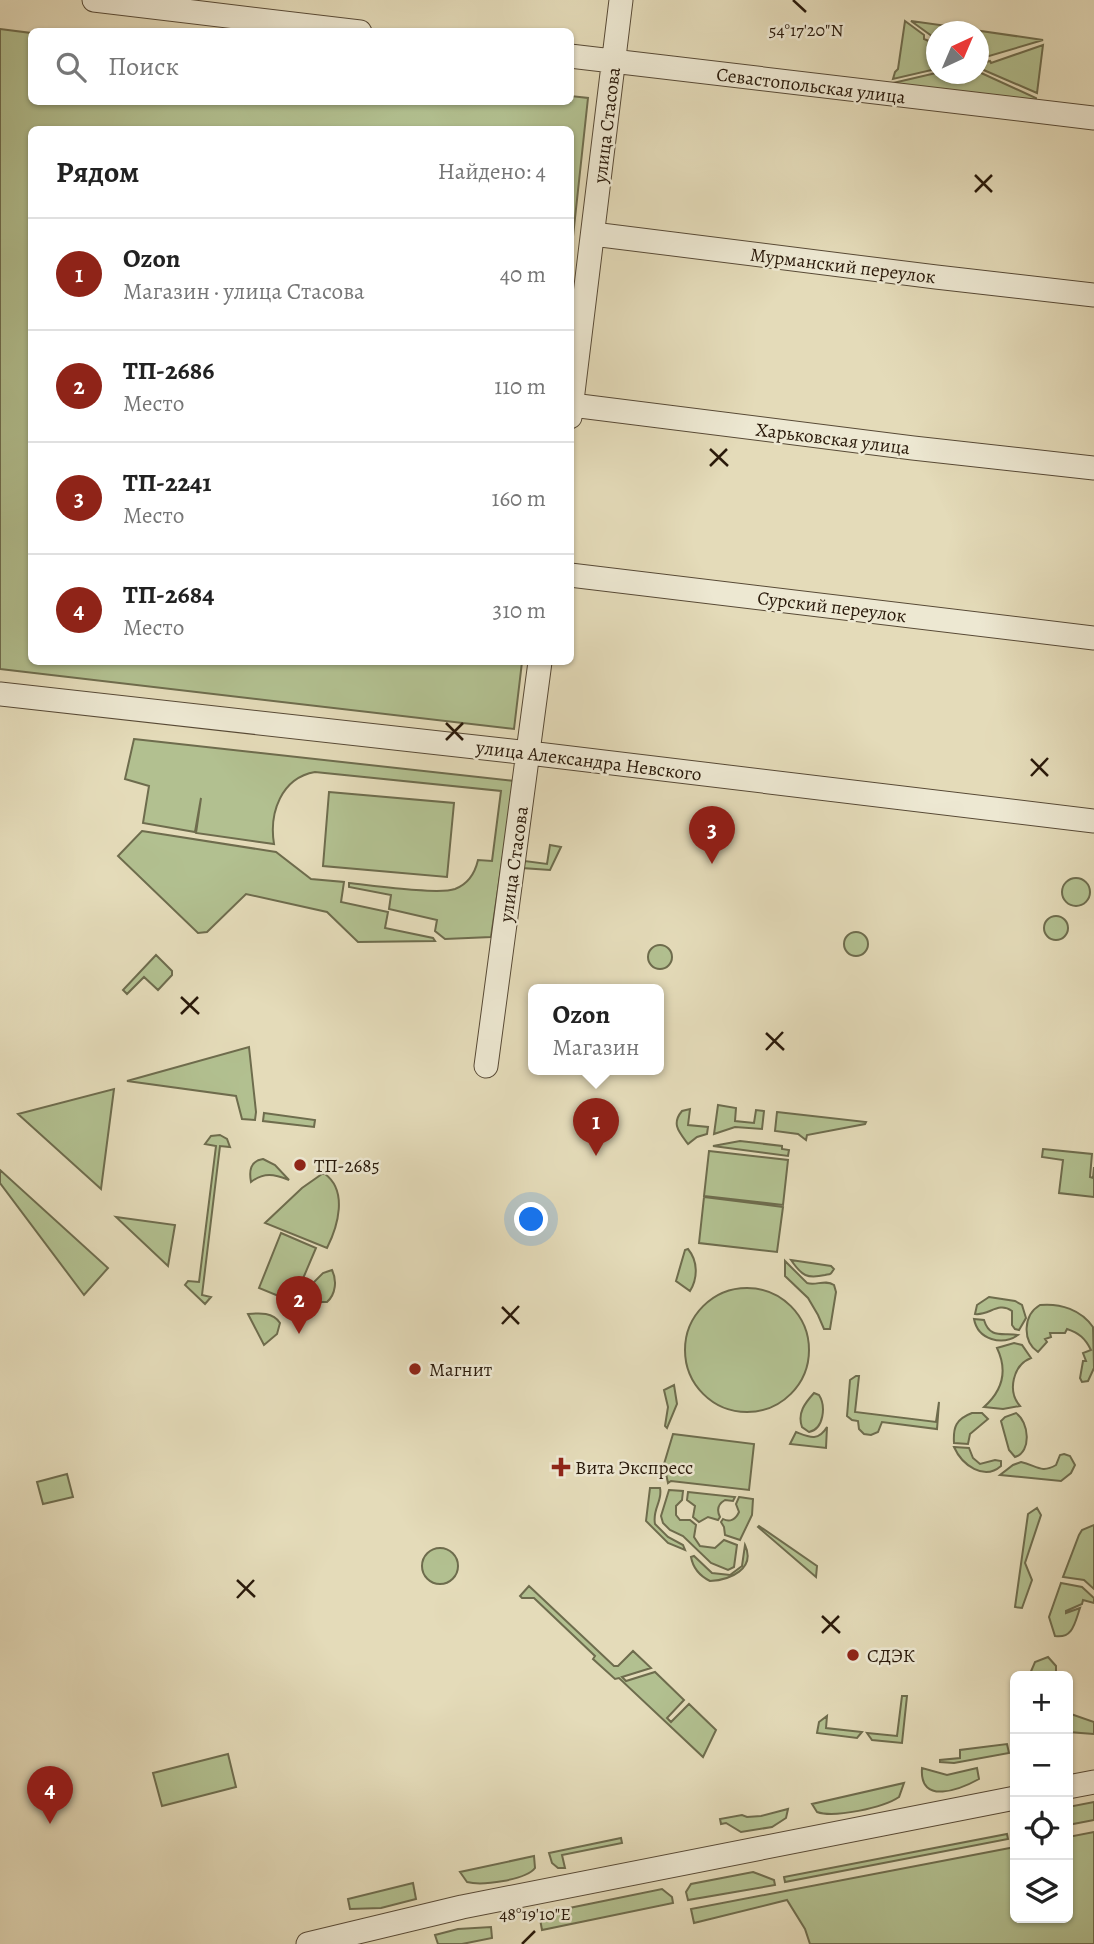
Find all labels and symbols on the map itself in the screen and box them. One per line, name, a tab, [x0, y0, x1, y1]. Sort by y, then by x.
text: 54°17'20"N	[769, 18, 843, 42]
north arrow	[926, 21, 989, 84]
street label: Севастопольская улица	[715, 61, 907, 111]
street label: улица Стасова	[587, 65, 627, 186]
street label: Мурманский переулок	[749, 242, 937, 290]
street label: Харьковская улица	[754, 417, 912, 461]
street label: Сурский переулок	[756, 585, 908, 629]
street label: улица Александра Невского	[474, 734, 703, 788]
street label: улица Стасова	[493, 804, 535, 925]
pin: 3	[689, 806, 735, 864]
pin: 1	[573, 1098, 619, 1156]
place label: ТП-2685	[314, 1153, 380, 1179]
marker: ТП-2685	[292, 1157, 308, 1173]
your location	[514, 1202, 548, 1236]
pin: 2	[276, 1276, 322, 1334]
place label: Магнит	[429, 1357, 493, 1383]
marker: Магнит	[407, 1361, 423, 1377]
place label: Вита Экспресс	[575, 1455, 693, 1481]
marker: Вита Экспресс	[553, 1459, 569, 1475]
place label: СДЭК	[867, 1643, 915, 1669]
marker: СДЭК	[845, 1647, 861, 1663]
pin: 4	[27, 1766, 73, 1824]
text: 48°19'10"E	[499, 1902, 571, 1926]

